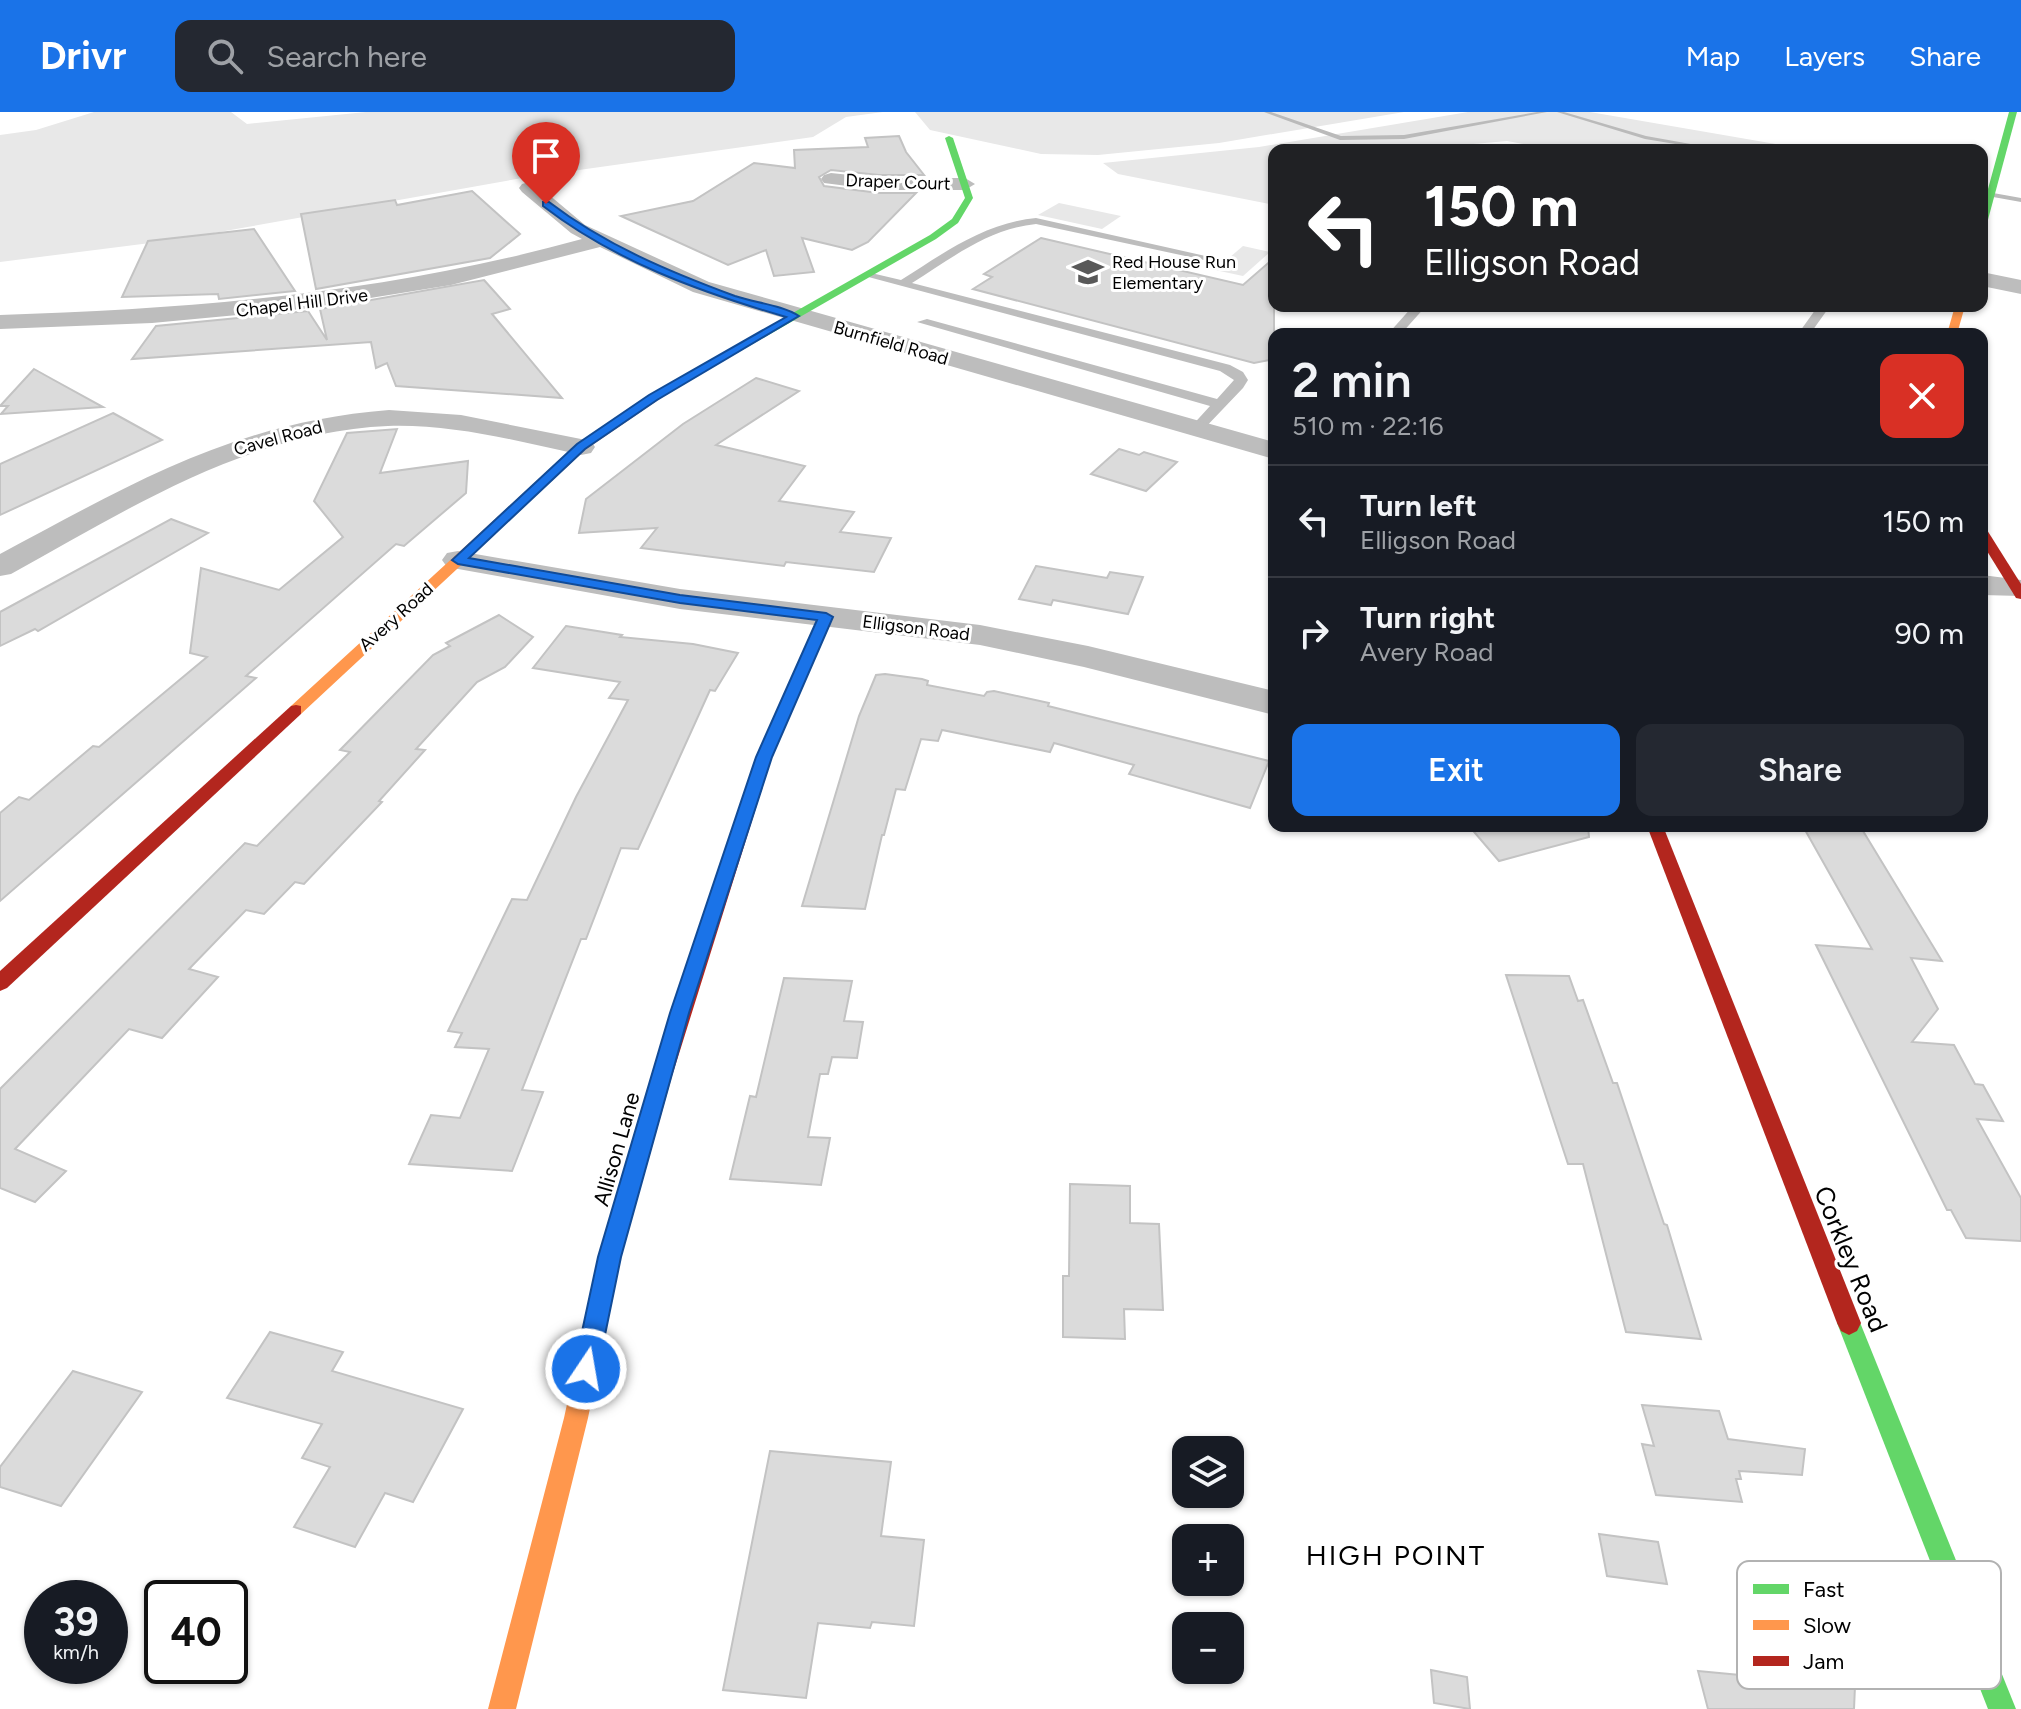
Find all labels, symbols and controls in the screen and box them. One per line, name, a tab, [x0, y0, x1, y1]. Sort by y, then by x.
search box	[175, 20, 735, 92]
text: Drivr	[40, 33, 127, 79]
icon: search	[203, 34, 247, 78]
text: Search here	[267, 38, 427, 75]
text: Map	[1686, 39, 1740, 73]
text: Layers	[1784, 39, 1865, 73]
text: Share	[1909, 39, 1981, 73]
pin	[512, 122, 580, 204]
icon: arrive	[524, 134, 568, 178]
street label: Draper Court	[845, 169, 951, 195]
text: 150 m	[1424, 173, 1579, 240]
icon: left	[1292, 176, 1396, 280]
text: Elligson Road	[1424, 241, 1640, 284]
place label: Red House Run Elementary	[1112, 251, 1236, 294]
school or university icon: Red House Run Elementary	[1071, 255, 1105, 289]
street label: Chapel Hill Drive	[235, 284, 369, 322]
street label: Burnfield Road	[831, 316, 951, 370]
text: 2 min	[1292, 351, 1412, 409]
button: close	[1880, 354, 1964, 438]
text: 510 m · 22:16	[1292, 410, 1443, 442]
street label: Cavel Road	[231, 416, 325, 460]
text: Turn left	[1360, 487, 1477, 524]
icon: left	[1292, 499, 1336, 543]
text: 150 m	[1882, 503, 1964, 540]
text: Elligson Road	[1360, 524, 1516, 556]
street label: Avery Road	[354, 578, 438, 656]
text: Turn right	[1360, 599, 1495, 636]
street label: Elligson Road	[861, 610, 971, 646]
icon: right	[1292, 611, 1336, 655]
text: 90 m	[1895, 615, 1964, 652]
text: Avery Road	[1360, 636, 1493, 668]
button: Exit	[1292, 724, 1620, 816]
button: Share	[1636, 724, 1964, 816]
street label: Allison Lane	[587, 1089, 646, 1209]
street label: Corkley Road	[1807, 1181, 1895, 1337]
position arrow	[544, 1327, 628, 1411]
map controls	[1172, 1436, 1244, 1684]
button: layers	[1172, 1436, 1244, 1508]
button: +	[1172, 1524, 1244, 1596]
district label: HIGH POINT	[1306, 1538, 1486, 1572]
legend	[1737, 1561, 2001, 1689]
text: Fast	[1803, 1576, 1845, 1603]
speed limit sign: 40	[144, 1580, 248, 1684]
text: 39	[53, 1598, 99, 1646]
button: −	[1172, 1612, 1244, 1684]
text: Slow	[1803, 1612, 1852, 1639]
text: km/h	[53, 1640, 99, 1664]
text: Jam	[1803, 1648, 1844, 1675]

